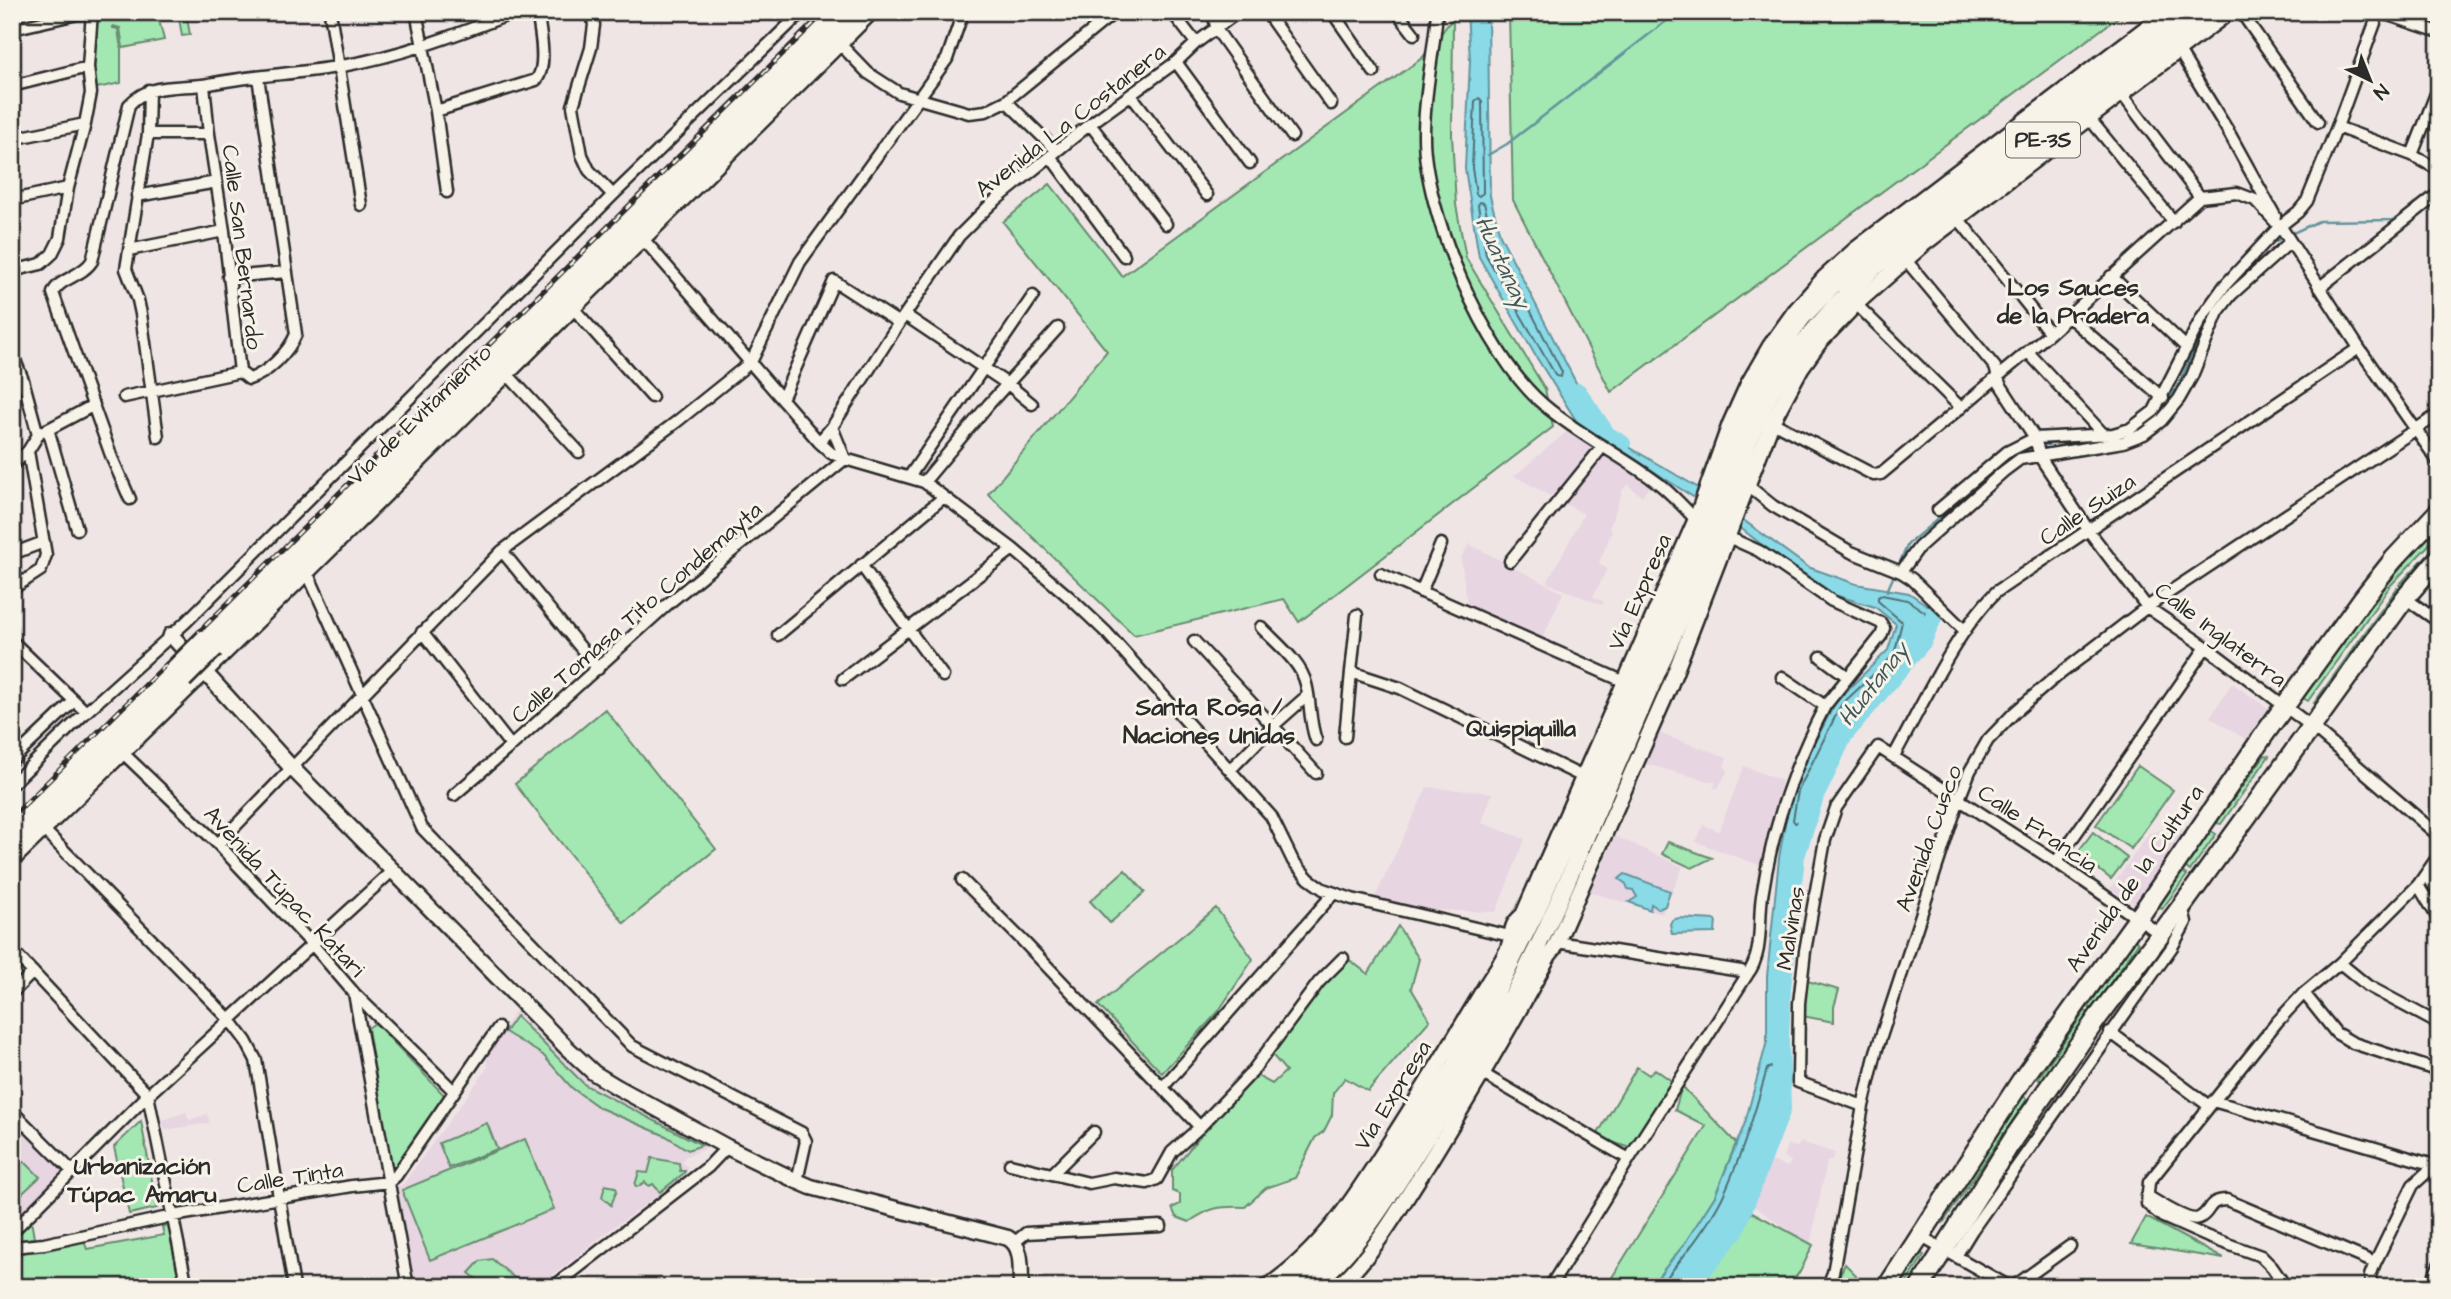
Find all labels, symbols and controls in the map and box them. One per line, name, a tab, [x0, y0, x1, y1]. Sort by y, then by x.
street label: Avenida La Costanera	[969, 36, 1173, 205]
north arrow	[2336, 46, 2406, 116]
text: N	[2367, 77, 2394, 105]
road number: PE-3S	[2006, 122, 2080, 158]
street label: Calle San Bernardo	[214, 143, 270, 351]
water label: Huatanay	[1466, 211, 1539, 317]
district label: Los Sauces de la Pradera	[1996, 271, 2150, 333]
street label: Vía de Evitamiento	[340, 337, 499, 492]
street label: Calle Suiza	[2033, 466, 2142, 554]
street label: Calle Tomasa Tito Condemayta	[504, 494, 770, 732]
street label: Vía Expresa	[1600, 529, 1680, 656]
street label: Calle Inglaterra	[2147, 575, 2293, 696]
water label: Huatanay	[1830, 633, 1919, 734]
district label: Santa Rosa / Naciones Unidas	[1123, 691, 1295, 753]
district label: Quispiquilla	[1466, 712, 1577, 746]
street label: Avenida Cusco	[1888, 761, 1970, 916]
street label: Calle Francia	[1971, 777, 2104, 881]
street label: Avenida de la Cultura	[2058, 778, 2212, 979]
street label: Avenida Túpac Katari	[196, 799, 373, 985]
street label: Malvinas	[1769, 884, 1813, 972]
street label: Vía Expresa	[1346, 1034, 1440, 1157]
district label: Urbanización Túpac Amaru	[66, 1150, 217, 1212]
street label: Calle Tinta	[235, 1154, 346, 1202]

